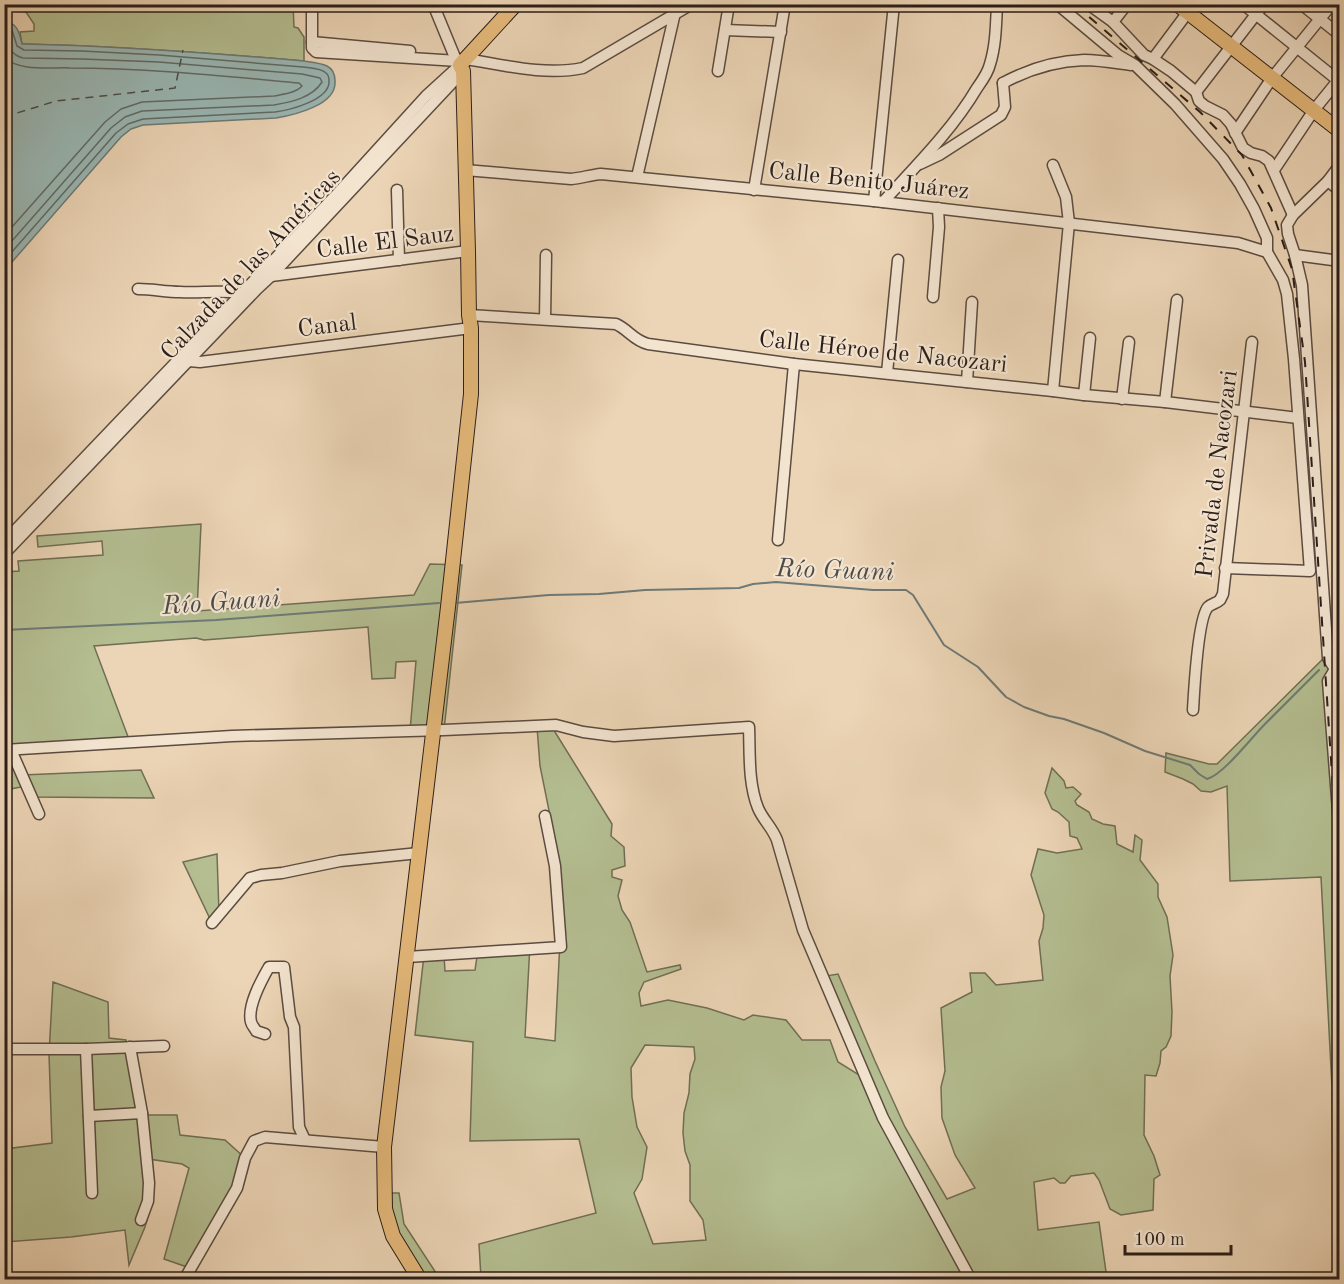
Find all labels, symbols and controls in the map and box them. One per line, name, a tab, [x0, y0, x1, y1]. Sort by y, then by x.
street label: Calle Benito Juárez	[767, 160, 970, 204]
street label: Calzada de las Américas	[157, 165, 346, 365]
street label: Calle El Sauz	[315, 223, 455, 263]
street label: Canal	[296, 311, 358, 343]
street label: Calle Héroe de Nacozari	[757, 328, 1008, 378]
street label: Privada de Nacozari	[1193, 369, 1243, 580]
water label: Río Guani	[774, 556, 895, 586]
water label: Río Guani	[160, 586, 281, 620]
scale bar	[1125, 1218, 1232, 1256]
text: 100 m	[1134, 1231, 1185, 1249]

